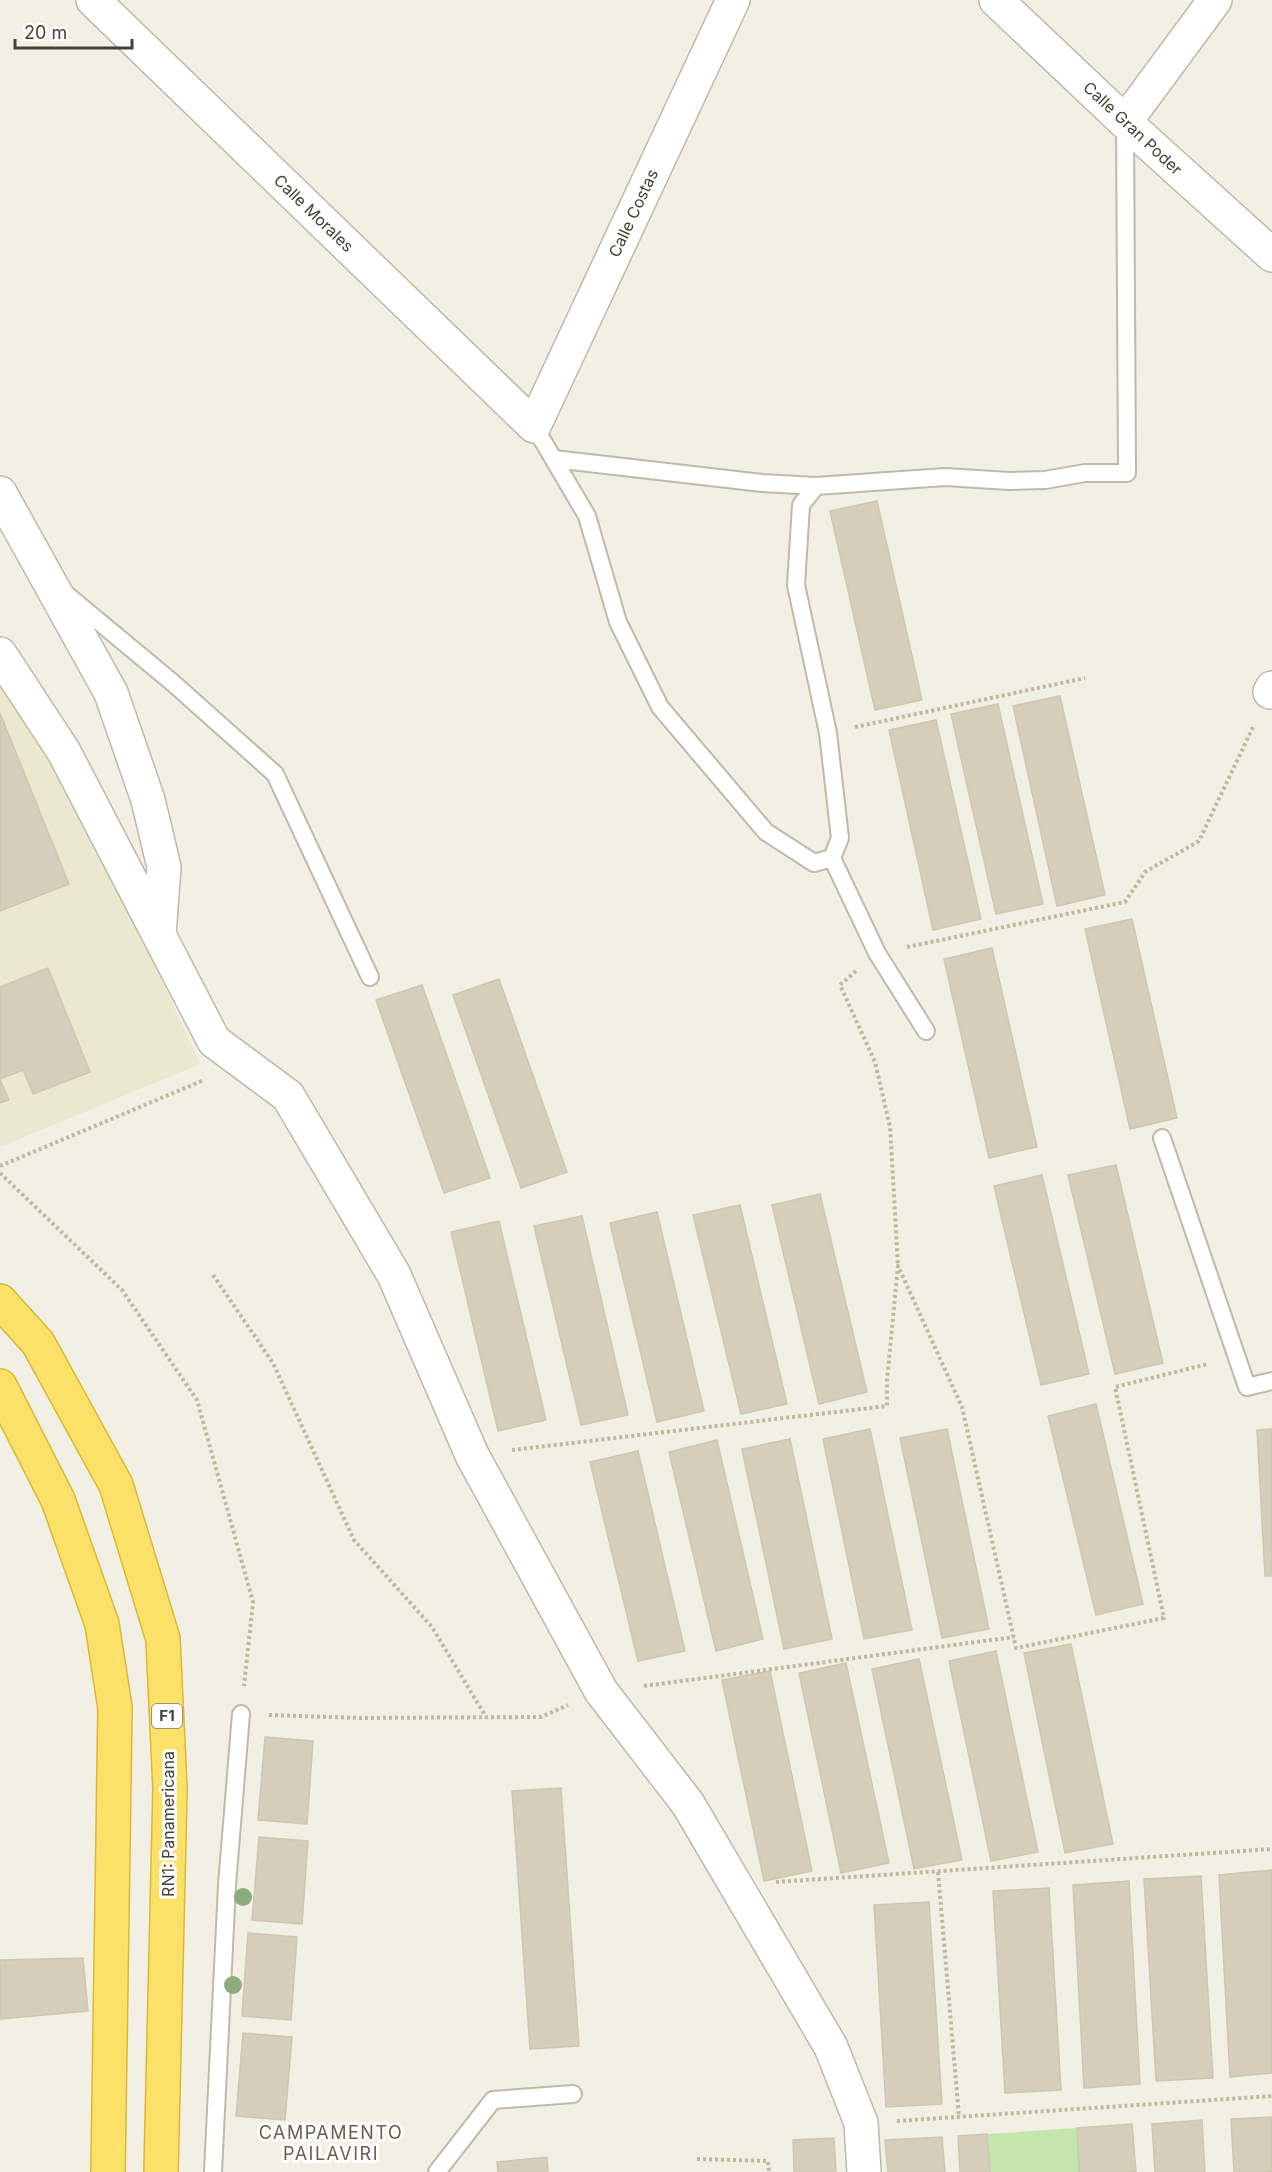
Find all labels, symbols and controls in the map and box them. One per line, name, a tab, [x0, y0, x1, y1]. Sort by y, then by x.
scale bar	[15, 12, 132, 50]
text: 20 m	[24, 22, 67, 43]
street label: Calle Gran Poder	[1079, 77, 1187, 179]
street label: Calle Costas	[604, 166, 662, 260]
street label: Calle Morales	[270, 170, 358, 256]
road number: F1	[152, 1704, 182, 1728]
street label: RN1: Panamericana	[158, 1751, 178, 1897]
district label: CAMPAMENTO PAILAVIRI	[259, 2122, 403, 2164]

